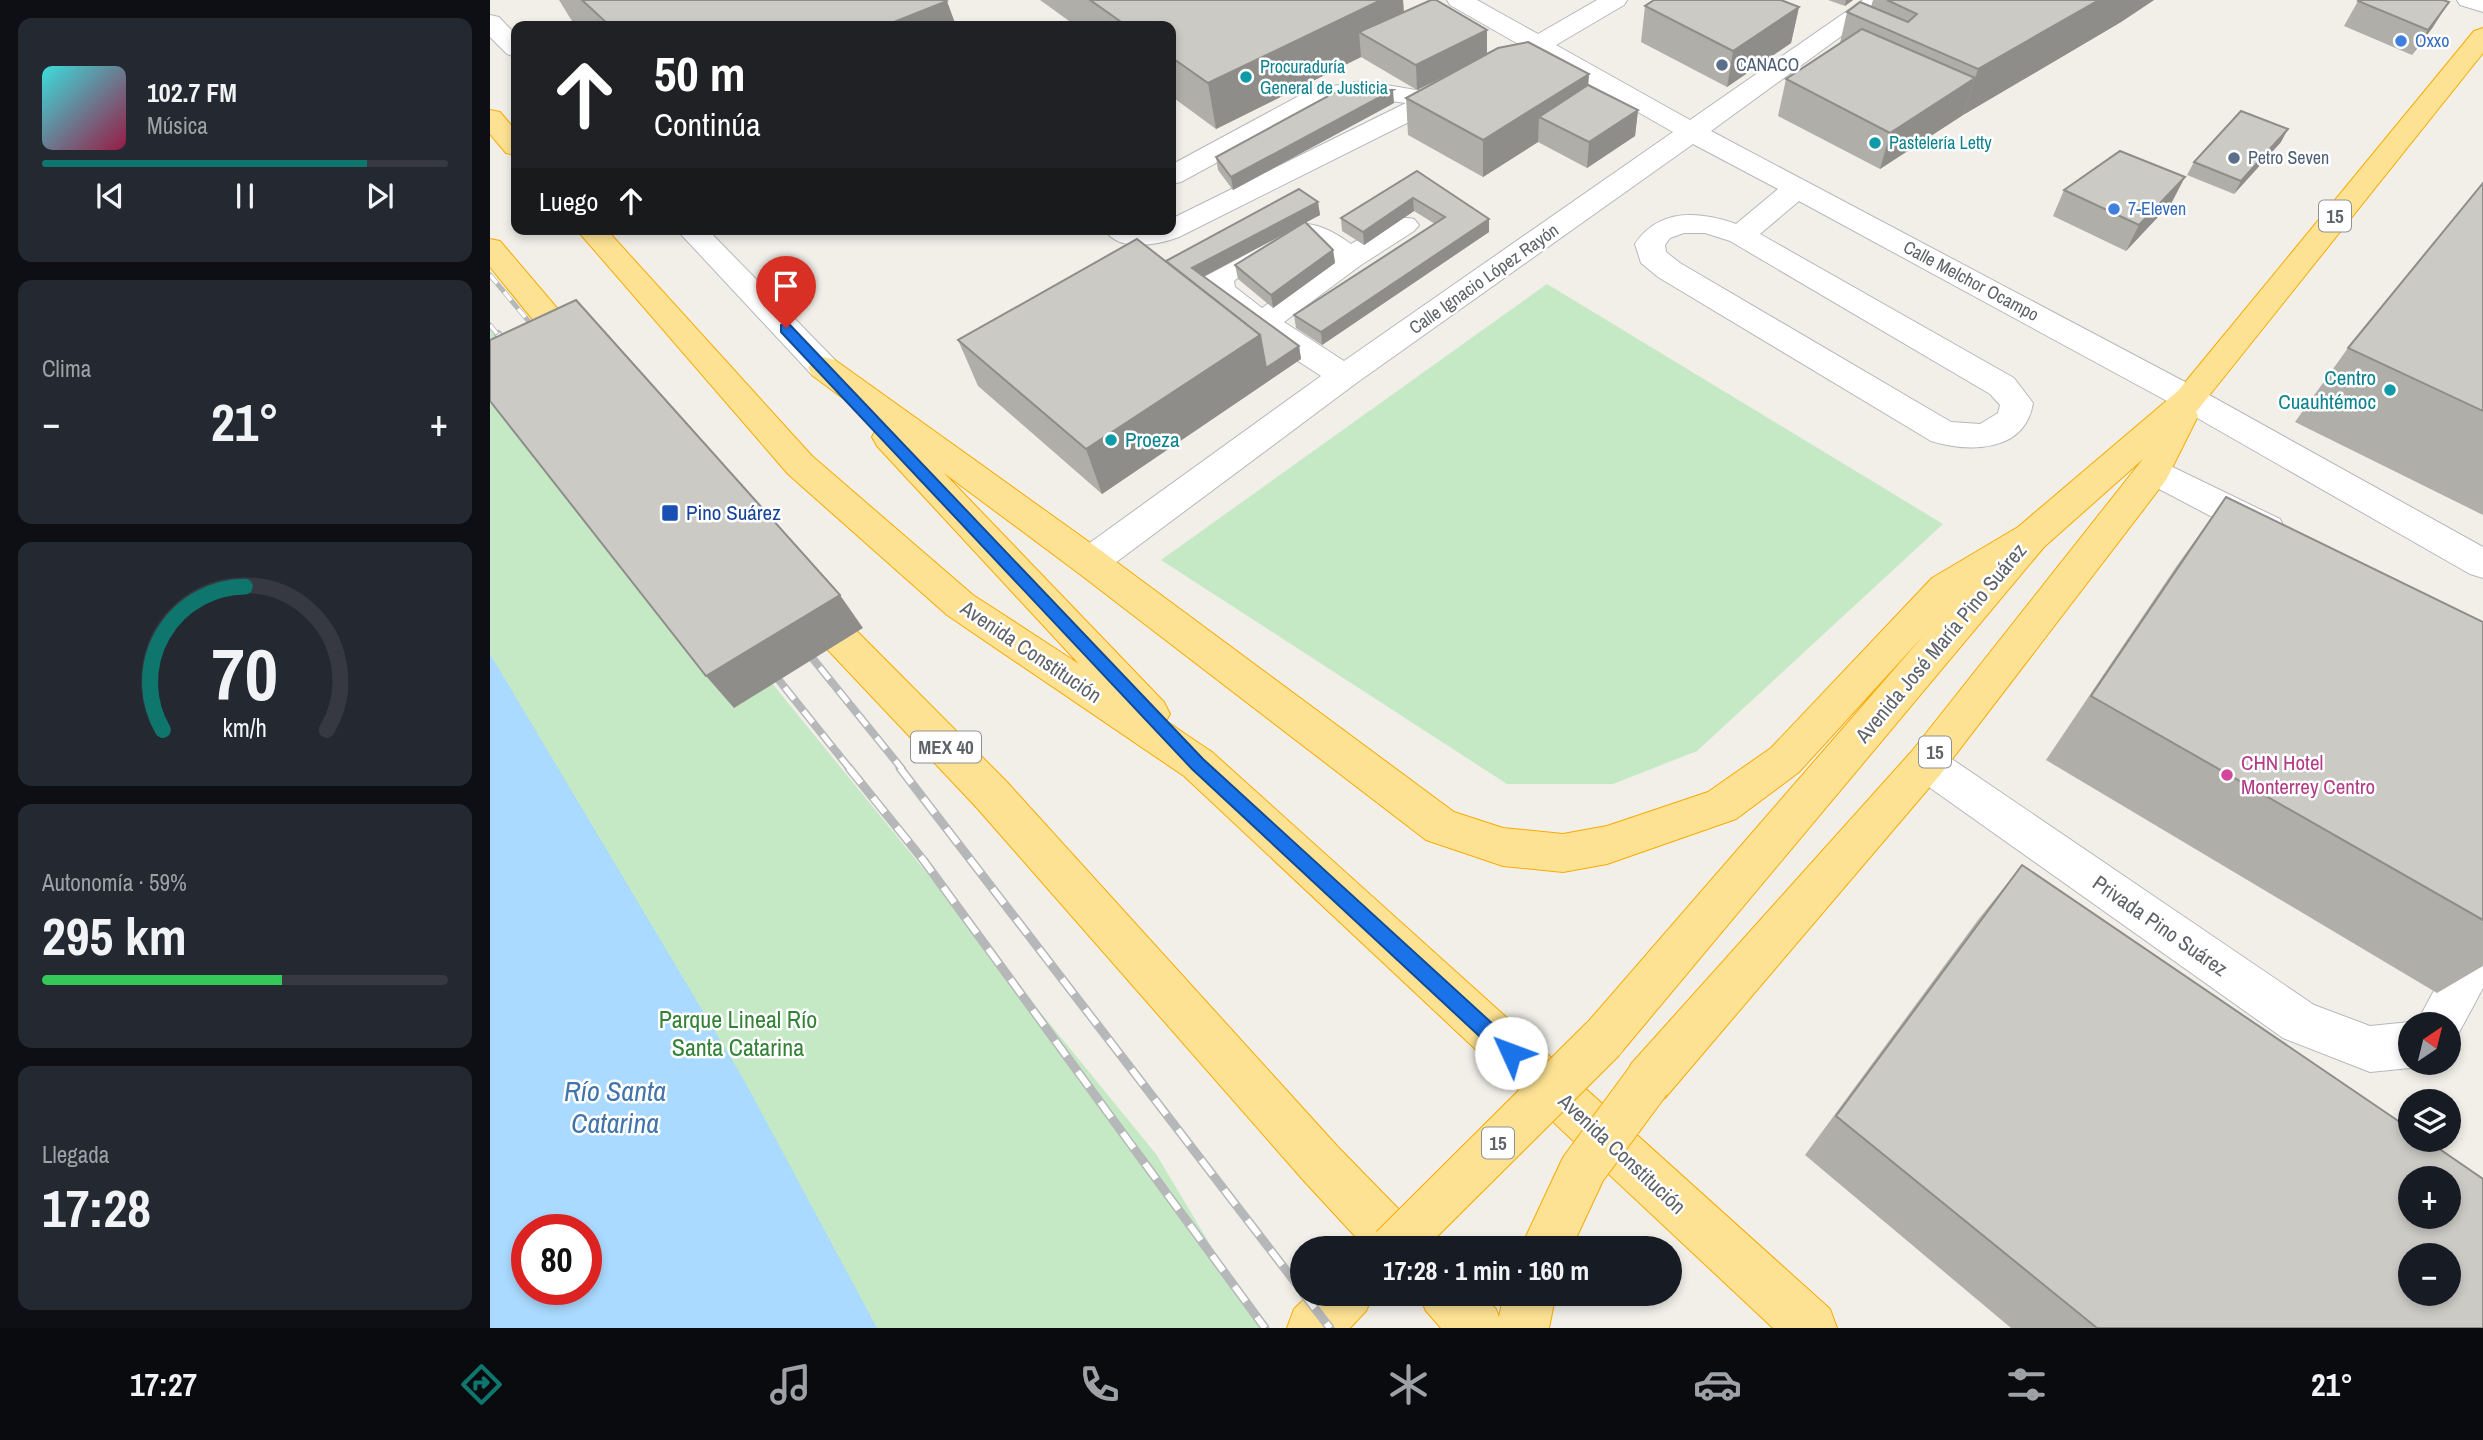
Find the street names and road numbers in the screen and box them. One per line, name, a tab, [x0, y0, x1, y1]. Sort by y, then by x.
road number: 15	[2319, 200, 2351, 232]
street label: Calle Ignacio López Rayón	[1404, 218, 1563, 340]
street label: Calle Melchor Ocampo	[1899, 234, 2043, 327]
street label: Avenida José María Pino Suárez	[1848, 536, 2033, 749]
street label: Avenida Constitución	[954, 593, 1108, 710]
road number: MEX 40	[911, 732, 981, 762]
road number: 15	[1919, 736, 1951, 768]
street label: Privada Pino Suárez	[2087, 868, 2234, 983]
street label: Avenida Constitución	[1552, 1086, 1692, 1220]
road number: 15	[1482, 1128, 1514, 1158]

